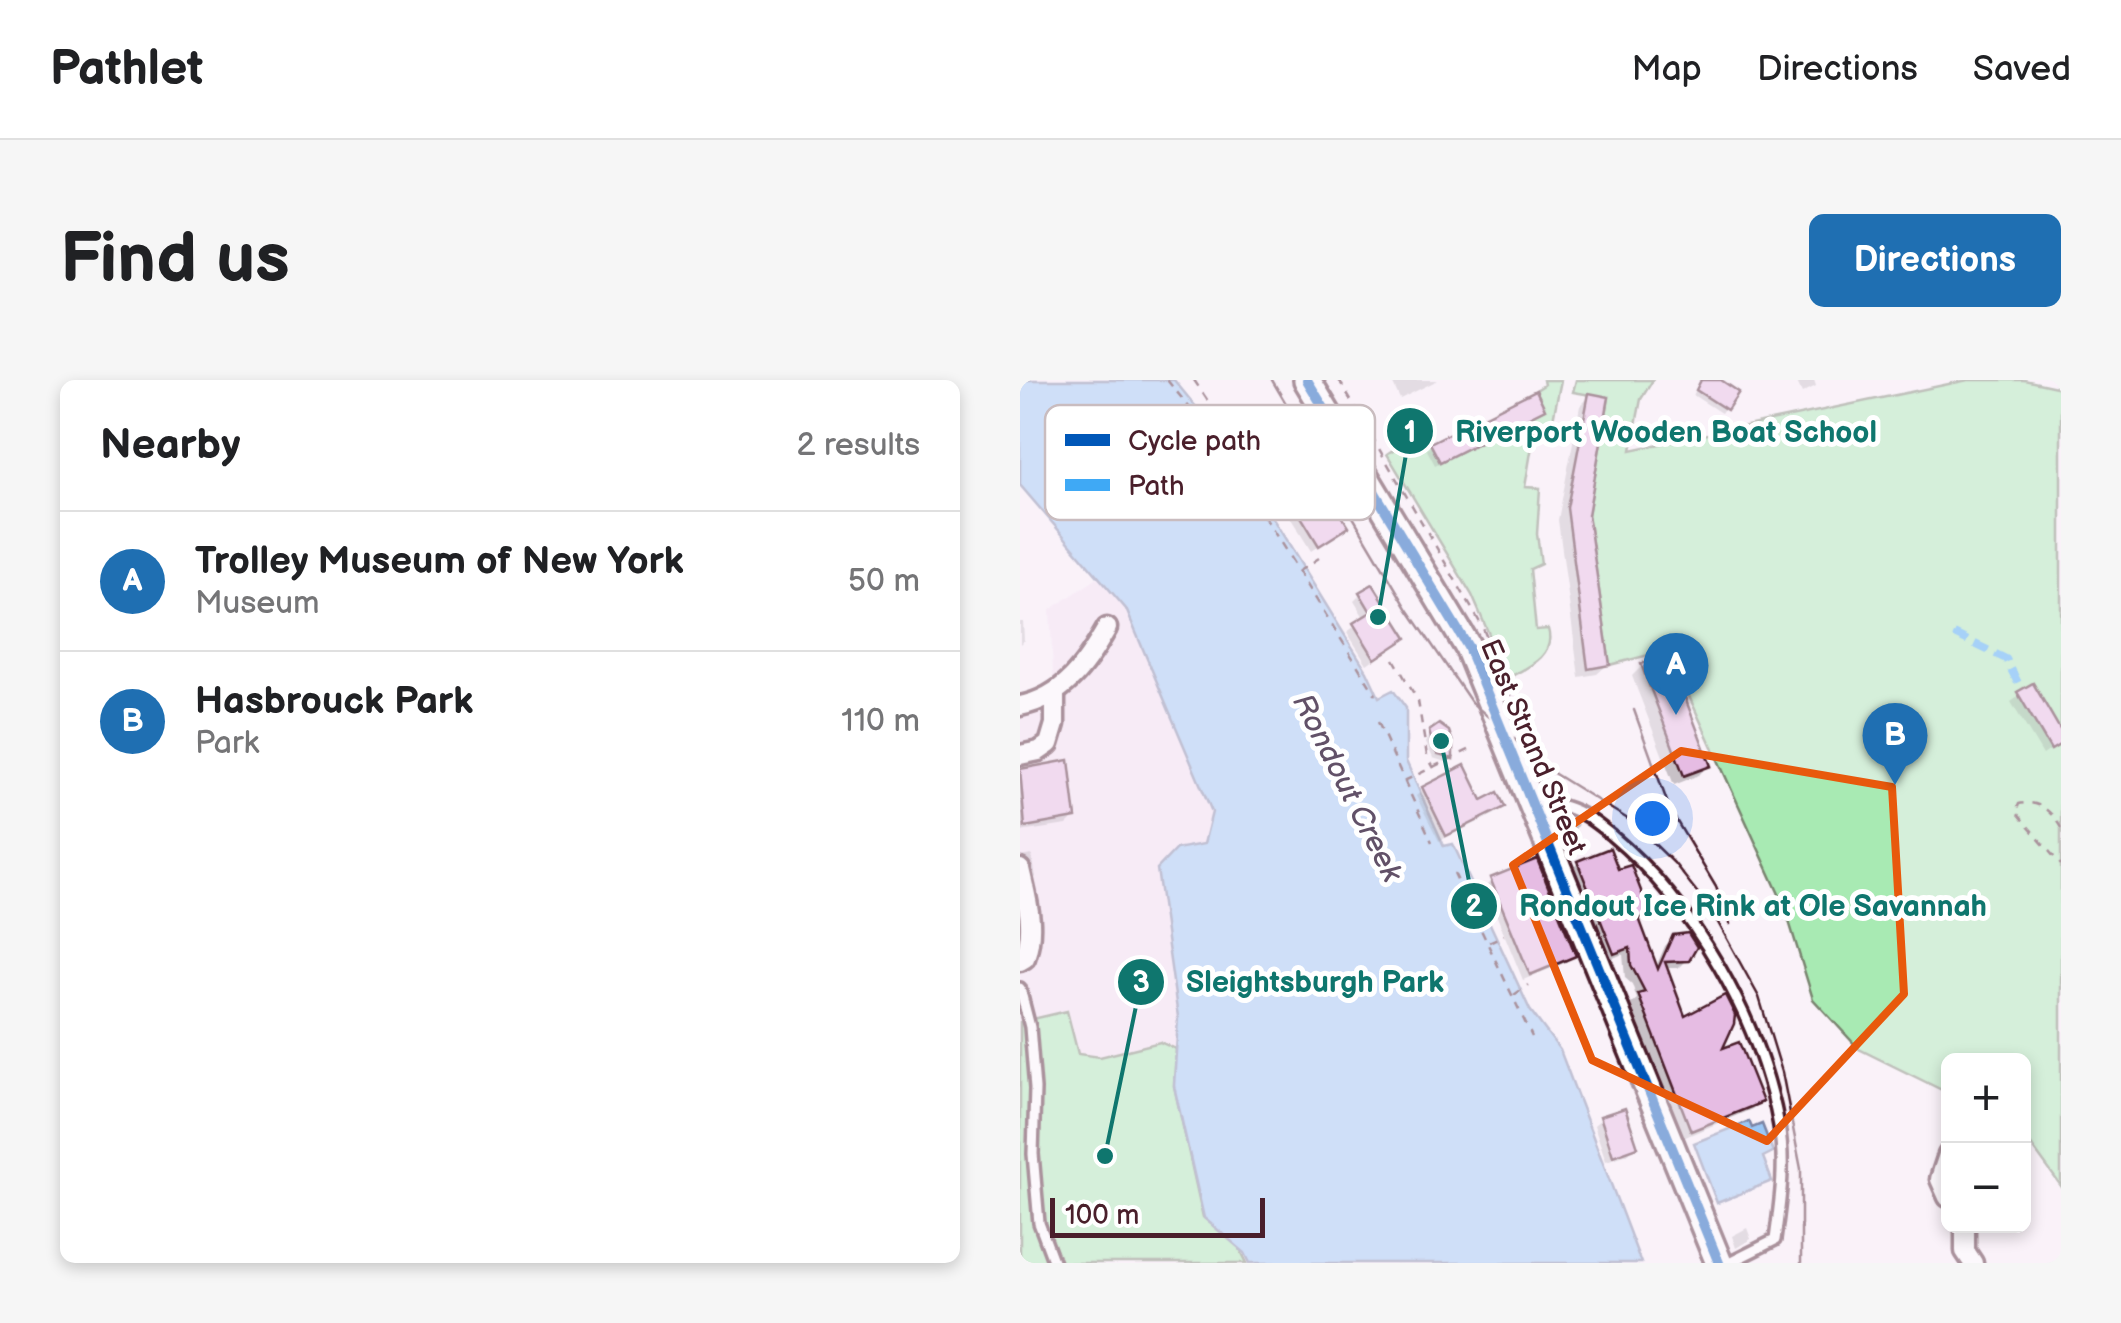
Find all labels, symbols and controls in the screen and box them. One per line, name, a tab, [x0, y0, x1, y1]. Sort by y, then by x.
text: Pathlet	[50, 41, 203, 98]
text: Map	[1632, 48, 1702, 91]
text: Directions	[1757, 48, 1918, 91]
text: Saved	[1973, 48, 2071, 91]
button: Directions	[1809, 214, 2061, 307]
text: Find us	[60, 218, 290, 302]
callout: Riverport Wooden Boat School	[1385, 401, 1897, 461]
legend	[1045, 405, 1375, 520]
text: 1	[1404, 415, 1416, 451]
text: Riverport Wooden Boat School	[1455, 415, 1877, 451]
text: Nearby	[100, 420, 240, 471]
text: Cycle path	[1128, 425, 1261, 458]
text: 2 results	[796, 426, 920, 465]
text: Path	[1128, 470, 1184, 503]
text: Trolley Museum of New York	[195, 539, 684, 584]
text: A	[123, 562, 142, 601]
text: 50 m	[848, 562, 920, 601]
text: Museum	[195, 584, 320, 623]
pin: A	[1644, 632, 1708, 715]
street label: East Strand Street	[1473, 635, 1593, 860]
text: Hasbrouck Park	[195, 679, 473, 724]
water label: Rondout Creek	[1284, 688, 1410, 889]
text: B	[121, 702, 144, 741]
text: 110 m	[841, 702, 920, 741]
pin: B	[1862, 702, 1928, 785]
text: Park	[195, 724, 259, 763]
your location	[1627, 793, 1678, 844]
callout: Rondout Ice Rink at Ole Savannah	[1449, 876, 2007, 936]
text: 2	[1465, 889, 1483, 925]
text: Rondout Ice Rink at Ole Savannah	[1519, 889, 1987, 925]
callout: Sleightsburgh Park	[1116, 952, 1464, 1012]
text: 3	[1132, 965, 1150, 1001]
text: Sleightsburgh Park	[1186, 965, 1444, 1001]
map controls	[1941, 1053, 2031, 1233]
button: +	[1941, 1053, 2031, 1143]
button: −	[1941, 1143, 2031, 1233]
scale bar	[1050, 1193, 1265, 1238]
text: 100 m	[1065, 1199, 1139, 1232]

